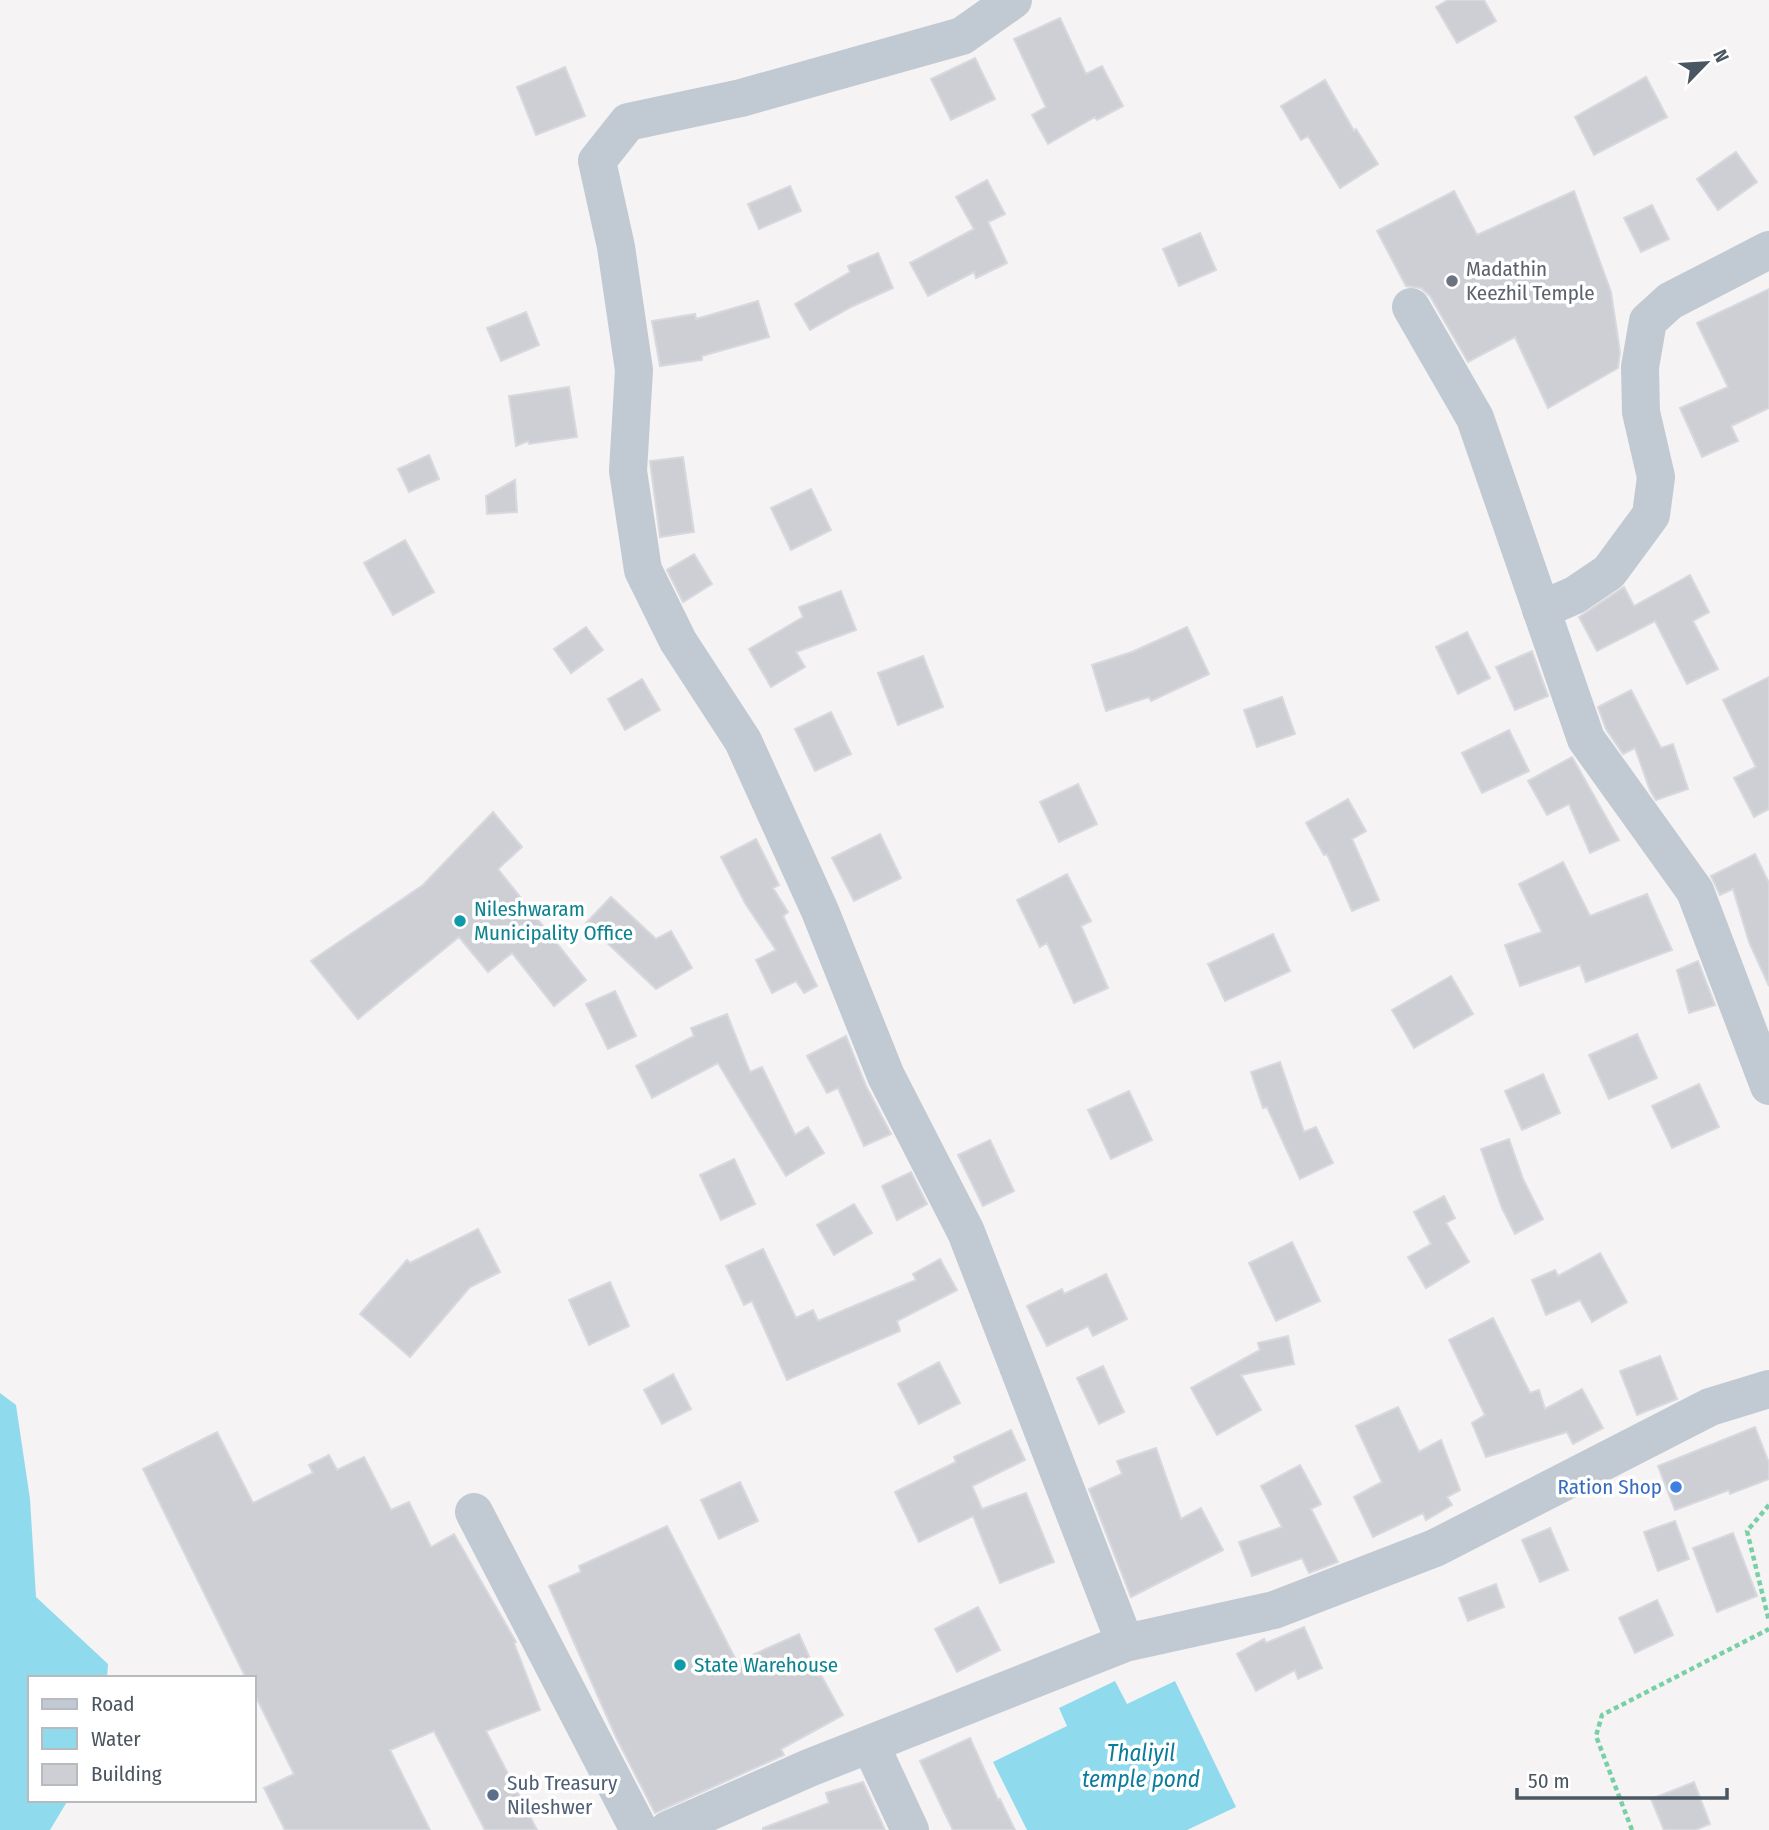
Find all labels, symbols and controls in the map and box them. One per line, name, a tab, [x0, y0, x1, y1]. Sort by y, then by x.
north arrow	[1671, 28, 1741, 98]
text: N	[1708, 46, 1734, 66]
place label: Madathin Keezhil Temple	[1466, 256, 1595, 306]
marker: Madathin Keezhil Temple	[1444, 273, 1460, 289]
place label: Nileshwaram Municipality Office	[474, 896, 633, 946]
marker: Nileshwaram Municipality Office	[452, 913, 468, 929]
place label: Ration Shop	[1558, 1474, 1662, 1500]
marker: Ration Shop	[1668, 1479, 1684, 1495]
place label: State Warehouse	[694, 1652, 838, 1678]
marker: State Warehouse	[672, 1657, 688, 1673]
legend	[28, 1676, 256, 1802]
text: Road	[91, 1691, 135, 1717]
text: Water	[91, 1726, 141, 1752]
water label: Thaliyil temple pond	[1082, 1739, 1200, 1793]
scale bar	[1517, 1756, 1727, 1800]
text: Building	[91, 1761, 162, 1787]
text: 50 m	[1528, 1768, 1570, 1794]
place label: Sub Treasury Nileshwer	[507, 1770, 618, 1820]
marker: Sub Treasury Nileshwer	[485, 1787, 501, 1803]

